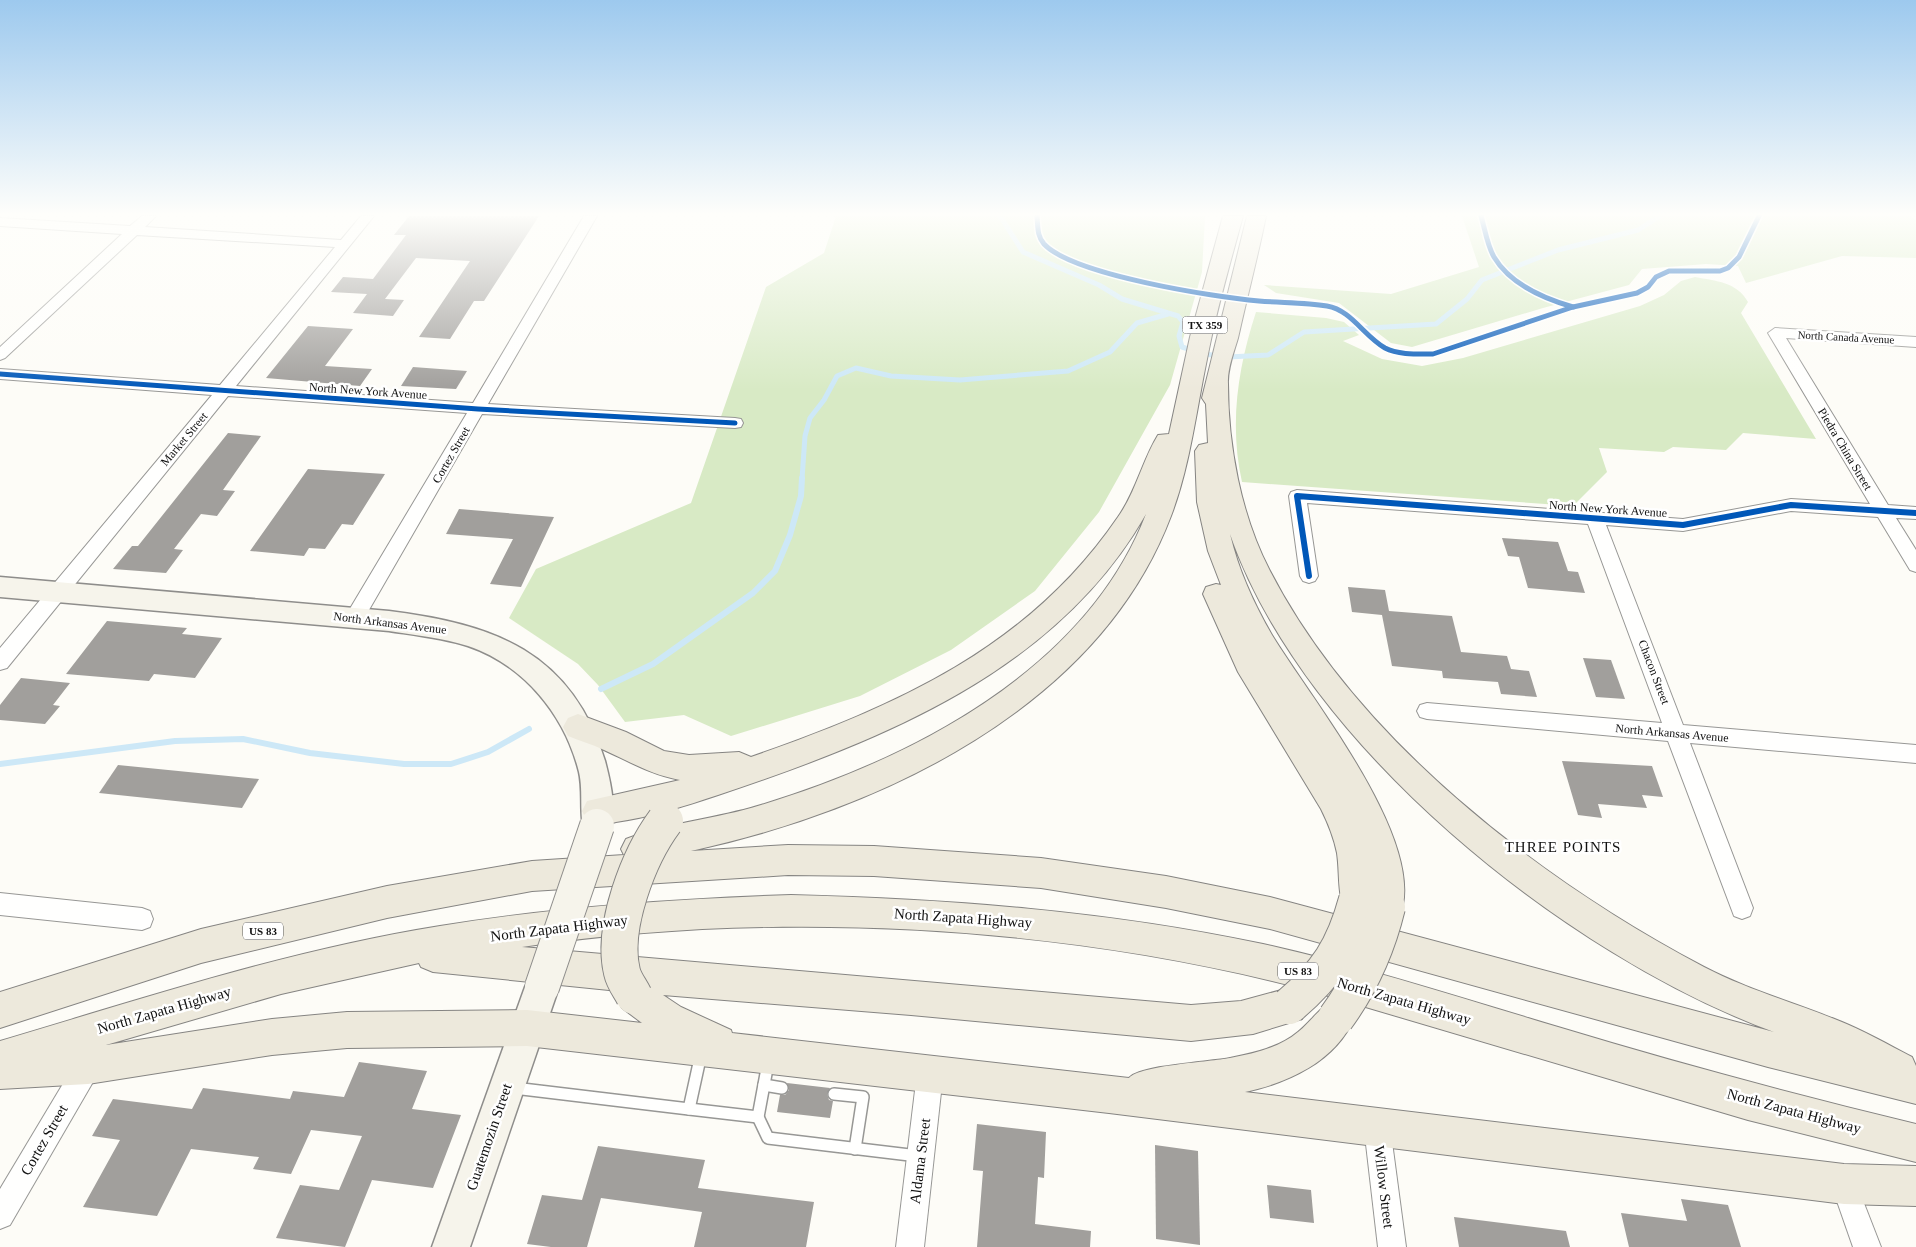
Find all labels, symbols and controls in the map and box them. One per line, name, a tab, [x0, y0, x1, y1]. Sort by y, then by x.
road number: TX 359	[1182, 316, 1228, 334]
street label: North Canada Avenue	[1797, 328, 1895, 346]
street label: North New York Avenue	[308, 380, 428, 402]
street label: Piedra China Street	[1815, 405, 1875, 493]
street label: Market Street	[158, 409, 211, 469]
street label: Cortez Street	[429, 424, 473, 486]
street label: North New York Avenue	[1548, 498, 1668, 520]
street label: North Arkansas Avenue	[333, 609, 447, 637]
street label: Chacon Street	[1635, 638, 1673, 707]
street label: North Arkansas Avenue	[1615, 721, 1729, 745]
district label: THREE POINTS	[1505, 839, 1621, 855]
street label: North Zapata Highway	[893, 905, 1033, 931]
street label: North Zapata Highway	[489, 912, 629, 944]
road number: US 83	[243, 922, 283, 939]
road number: US 83	[1278, 962, 1318, 979]
street label: North Zapata Highway	[1335, 974, 1473, 1028]
street label: North Zapata Highway	[95, 983, 233, 1037]
street label: Guatemozin Street	[463, 1081, 515, 1193]
street label: North Zapata Highway	[1725, 1085, 1863, 1137]
street label: Cortez Street	[17, 1101, 71, 1178]
street label: Aldama Street	[907, 1116, 933, 1205]
street label: Willow Street	[1371, 1145, 1397, 1230]

